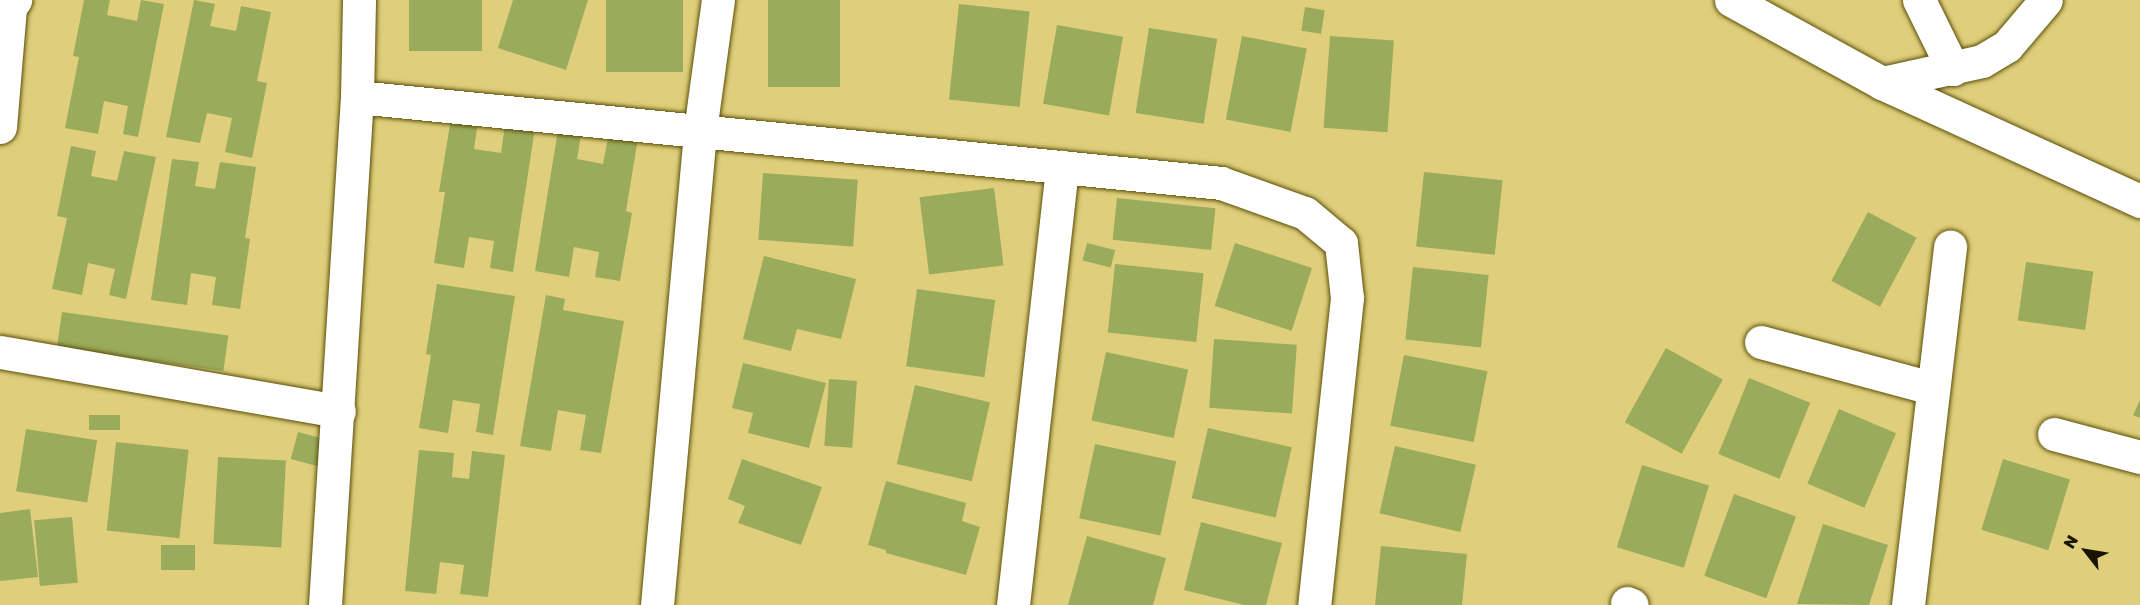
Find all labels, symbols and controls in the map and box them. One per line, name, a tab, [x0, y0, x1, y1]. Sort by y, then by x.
north arrow	[2056, 521, 2116, 581]
text: N	[2059, 531, 2082, 552]

